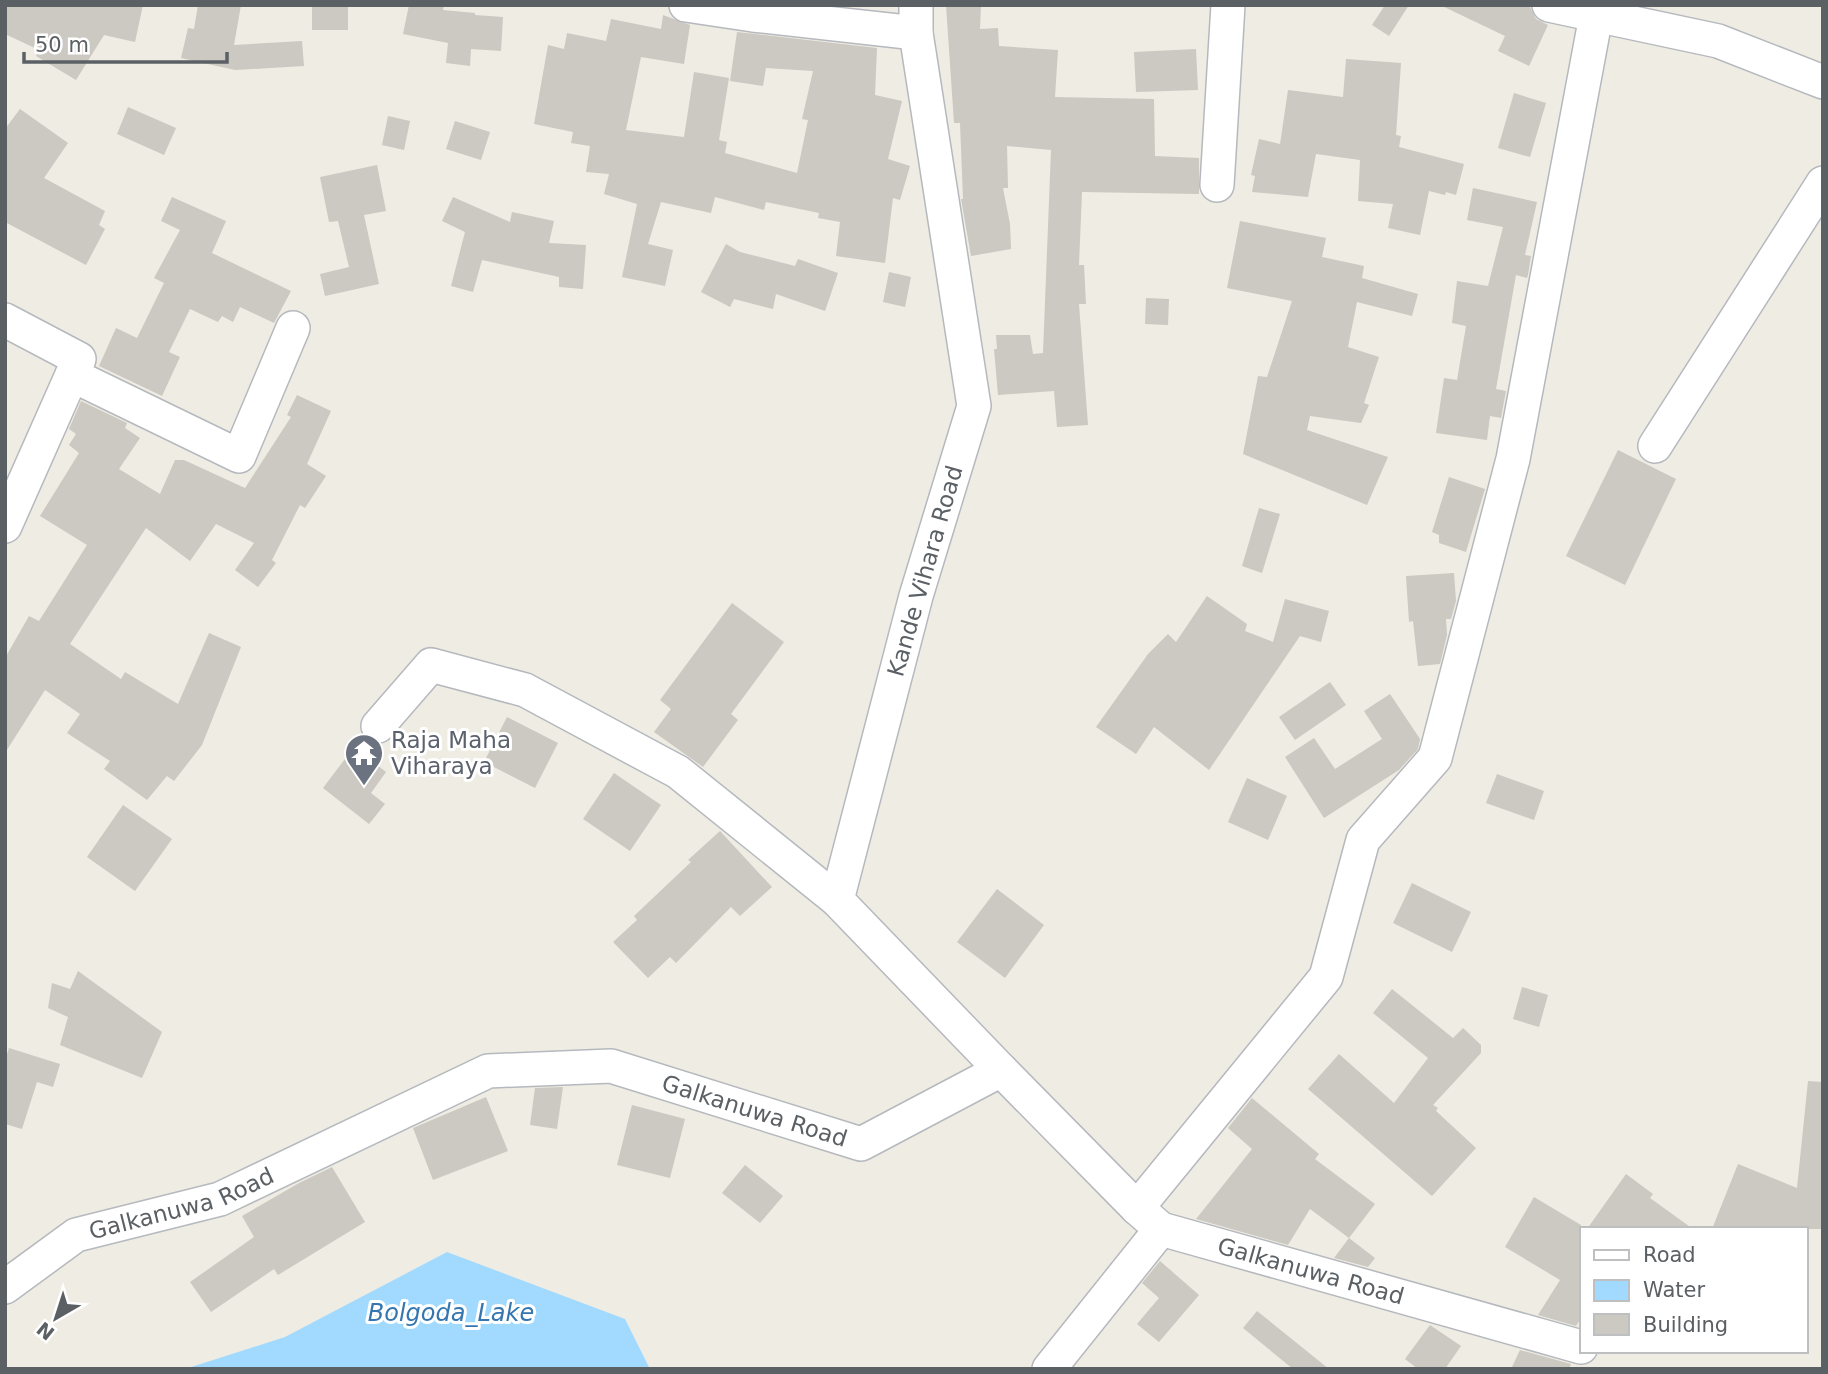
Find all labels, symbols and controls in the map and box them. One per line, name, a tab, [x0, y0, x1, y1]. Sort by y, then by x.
scale bar	[24, 21, 228, 65]
text: 50 m	[35, 33, 89, 57]
street label: Kande Vihara Road	[882, 463, 968, 679]
place label: Raja Maha Viharaya	[391, 727, 511, 779]
temple icon: Raja Maha Viharaya	[343, 732, 385, 787]
street label: Galkanuwa Road	[659, 1070, 850, 1152]
street label: Galkanuwa Road	[86, 1162, 278, 1244]
legend	[1580, 1227, 1807, 1353]
street label: Galkanuwa Road	[1215, 1233, 1407, 1310]
text: Road	[1643, 1243, 1696, 1267]
text: Water	[1643, 1278, 1705, 1302]
north arrow	[21, 1283, 91, 1353]
water label: Bolgoda_Lake	[368, 1299, 534, 1327]
text: Building	[1643, 1313, 1728, 1337]
text: N	[32, 1318, 58, 1345]

